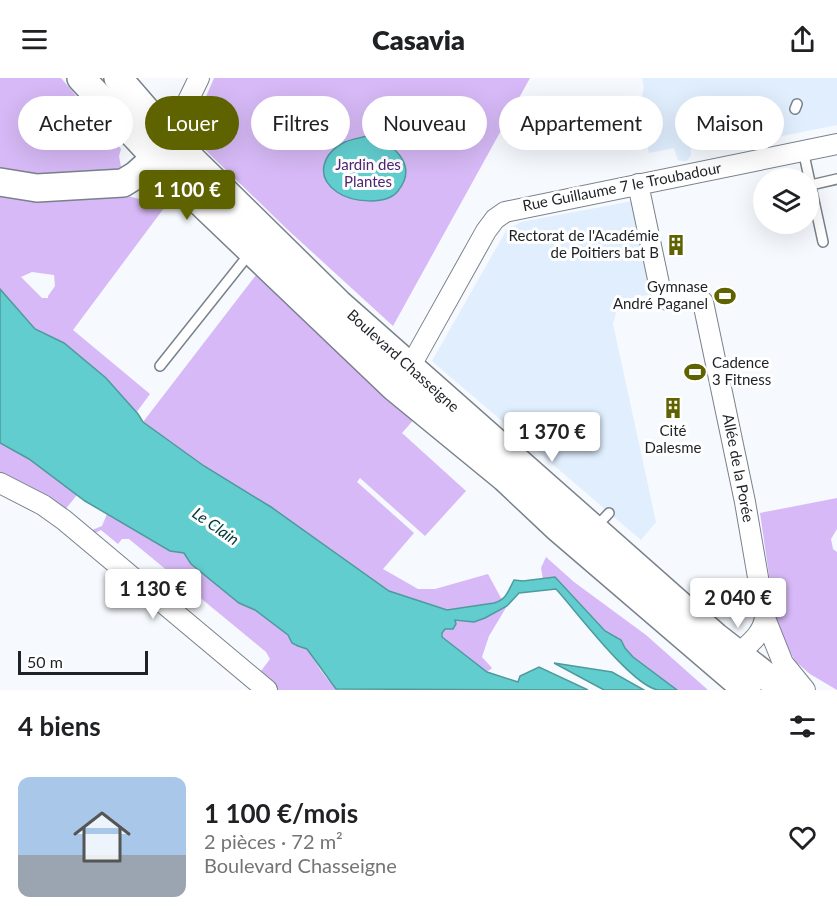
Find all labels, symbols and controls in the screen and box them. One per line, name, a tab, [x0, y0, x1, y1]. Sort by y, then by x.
icon: menu	[18, 23, 51, 56]
text: Casavia	[372, 23, 465, 56]
icon: share	[786, 23, 819, 56]
chip: Acheter	[18, 96, 133, 150]
chip: Louer	[145, 96, 239, 150]
chip: Filtres	[251, 96, 350, 150]
chip: Nouveau	[362, 96, 487, 150]
chip: Appartement	[499, 96, 663, 150]
chip: Maison	[675, 96, 784, 150]
park label: Jardin des Plantes	[335, 155, 401, 190]
street label: Rue Guillaume 7 le Troubadour	[521, 158, 723, 214]
map controls	[753, 168, 819, 234]
button: layers	[753, 168, 819, 234]
pin: 1 100 €	[132, 170, 242, 221]
text: 1 100 €	[153, 177, 221, 201]
place label: Rectorat de l'Académie de Poitiers bat B	[509, 226, 659, 261]
building icon: Rectorat de l'Académie de Poitiers bat B	[664, 233, 688, 257]
place label: Gymnase André Paganel	[613, 277, 708, 312]
sports icon: Gymnase André Paganel	[713, 284, 737, 308]
street label: Boulevard Chasseigne	[344, 305, 463, 415]
place label: Cadence 3 Fitness	[712, 353, 771, 388]
sports icon: Cadence 3 Fitness	[683, 360, 707, 384]
building icon: Cité Dalesme	[661, 396, 685, 420]
pin: 1 370 €	[497, 412, 607, 463]
street label: Allée de la Porée	[720, 412, 758, 524]
text: 1 370 €	[518, 419, 586, 443]
place label: Cité Dalesme	[645, 421, 702, 456]
water label: Le Clain	[189, 503, 243, 548]
pin: 1 130 €	[98, 569, 208, 620]
text: 1 130 €	[119, 576, 187, 600]
pin: 2 040 €	[683, 578, 793, 629]
text: 2 040 €	[704, 585, 772, 609]
scale bar	[18, 648, 148, 676]
text: 50 m	[27, 652, 63, 671]
text: 4 biens	[18, 710, 101, 742]
icon: filters	[786, 710, 819, 743]
text: 1 100 €/mois	[204, 797, 358, 829]
icon: home	[66, 801, 138, 873]
icon: heart	[786, 821, 819, 854]
text: 2 pièces · 72 m²	[204, 829, 343, 853]
text: Boulevard Chasseigne	[204, 853, 397, 877]

